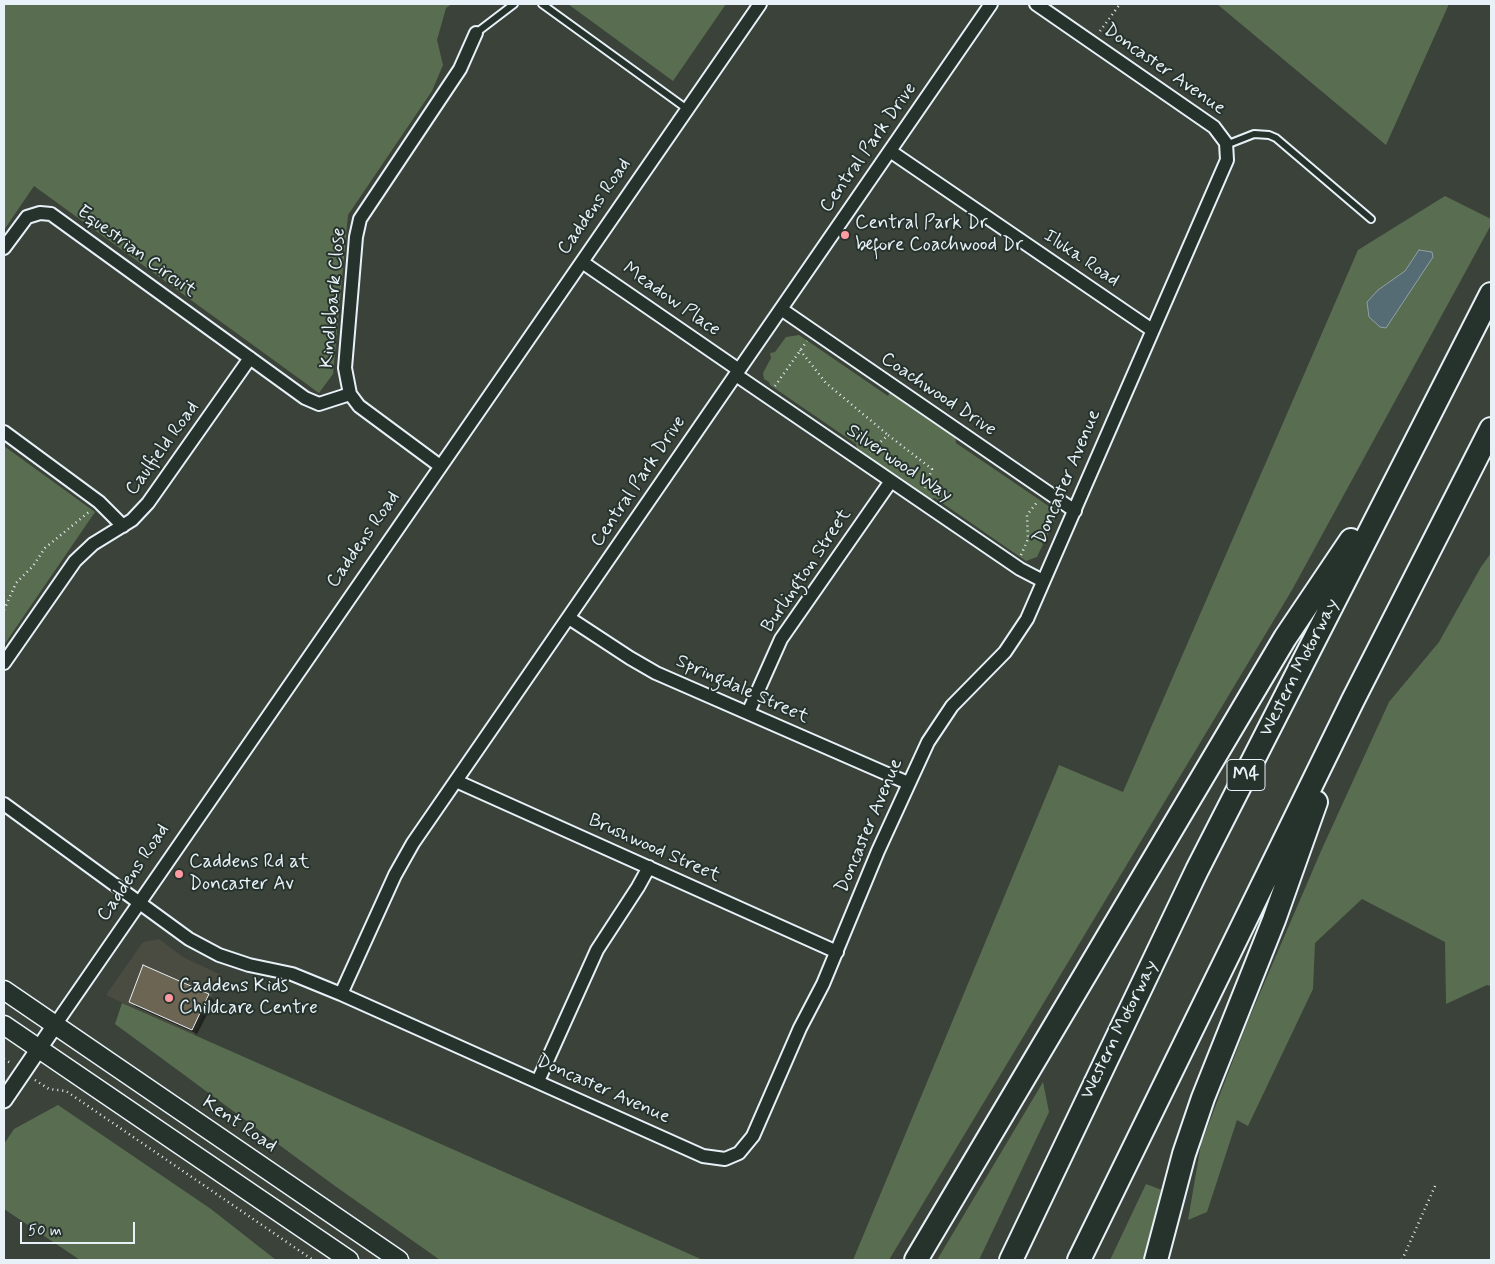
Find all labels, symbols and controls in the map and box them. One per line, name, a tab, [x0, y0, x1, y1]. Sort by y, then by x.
street label: Doncaster Avenue	[1099, 19, 1229, 121]
street label: Central Park Drive	[816, 79, 922, 217]
street label: Caddens Road	[553, 154, 637, 260]
street label: Equestrian Circuit	[72, 201, 200, 303]
place label: Central Park Dr before Coachwood Dr	[855, 213, 1023, 257]
street label: Iluka Road	[1039, 225, 1123, 293]
street label: Kindlebark Close	[317, 227, 351, 369]
marker: Central Park Dr before Coachwood Dr	[839, 229, 851, 241]
street label: Meadow Place	[618, 258, 724, 342]
street label: Coachwood Drive	[876, 348, 1000, 442]
street label: Caulfield Road	[121, 398, 205, 500]
street label: Doncaster Avenue	[1029, 406, 1107, 548]
street label: Central Park Drive	[587, 412, 691, 552]
street label: Silverwood Way	[842, 420, 956, 508]
street label: Caddens Road	[322, 487, 406, 593]
street label: Burlington Street	[757, 505, 857, 637]
street label: Western Motorway	[1255, 595, 1345, 741]
street label: Springdale Street	[672, 651, 812, 729]
street label: Doncaster Avenue	[831, 755, 909, 897]
road number: M4	[1227, 760, 1265, 790]
street label: Brushwood Street	[585, 810, 723, 888]
street label: Caddens Road	[93, 820, 175, 926]
place label: Caddens Rd at Doncaster Av	[189, 852, 309, 896]
marker: Caddens Rd at Doncaster Av	[173, 868, 185, 880]
street label: Western Motorway	[1076, 957, 1164, 1103]
place label: Caddens Kids Childcare Centre	[179, 976, 318, 1020]
marker: Caddens Kids Childcare Centre	[163, 992, 175, 1004]
street label: Doncaster Avenue	[533, 1050, 673, 1130]
street label: Kent Road	[197, 1092, 281, 1158]
scale bar	[22, 1212, 138, 1244]
text: 50 m	[28, 1221, 62, 1241]

